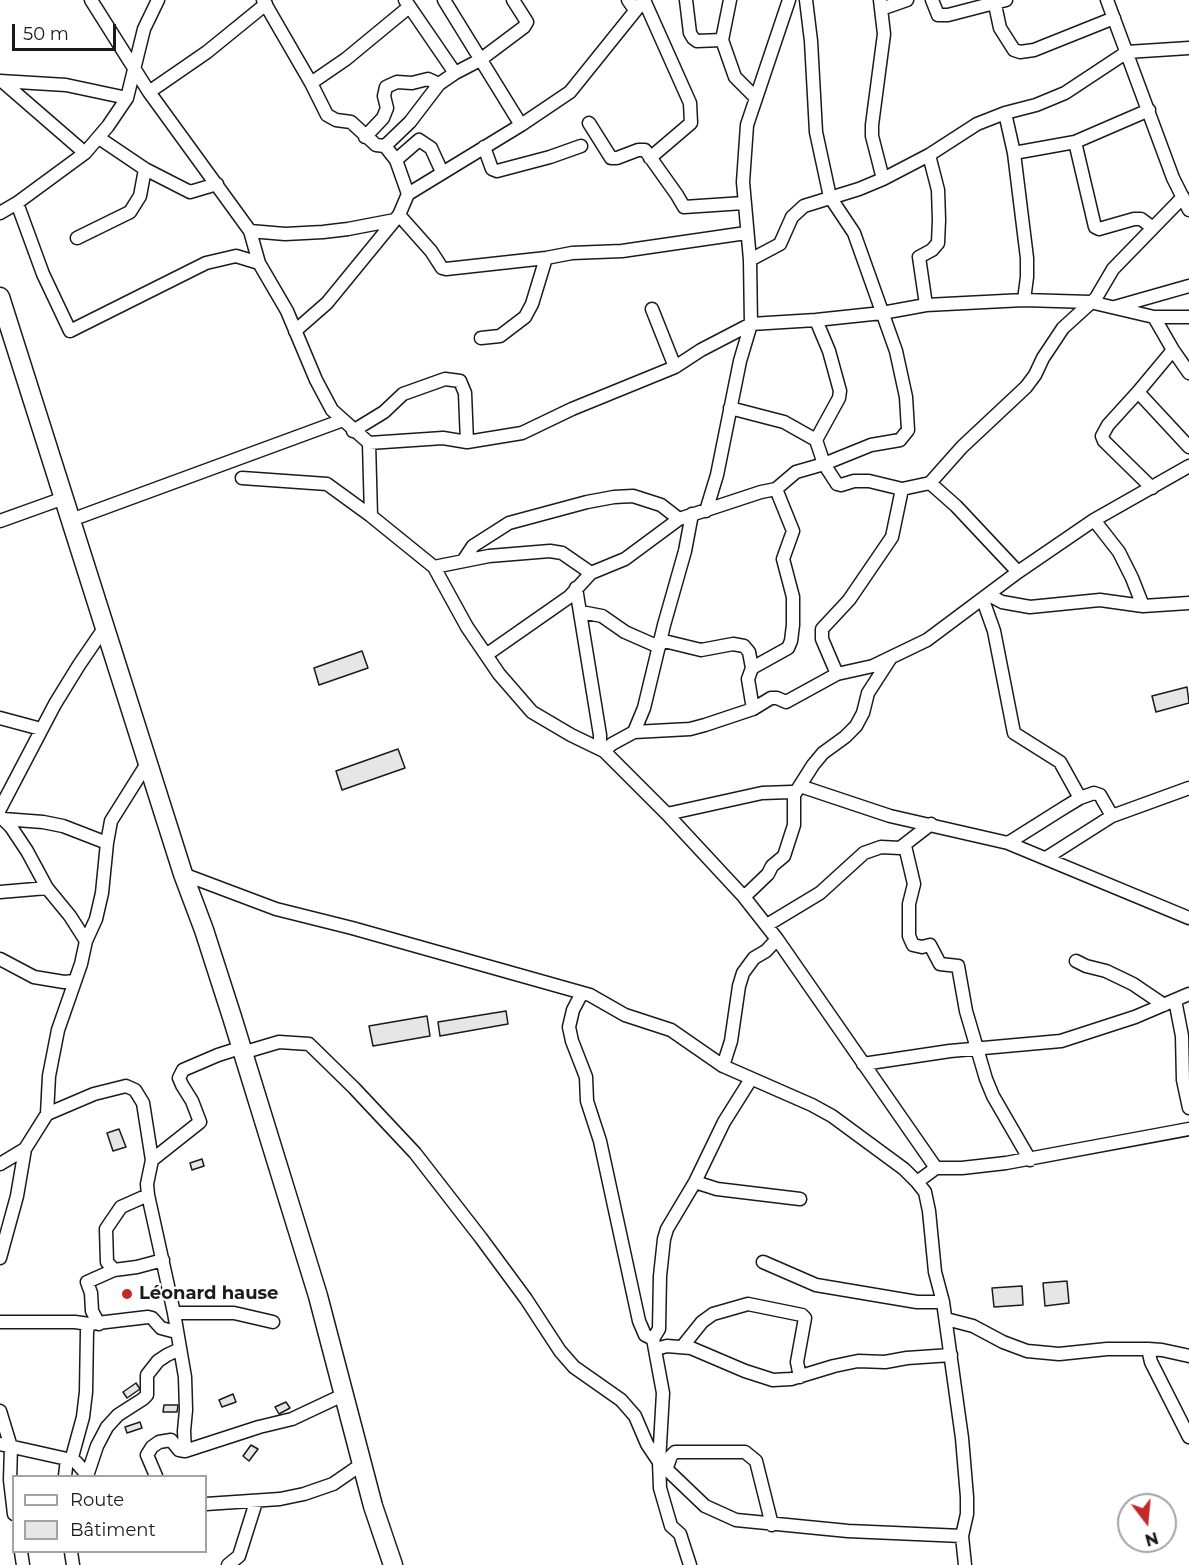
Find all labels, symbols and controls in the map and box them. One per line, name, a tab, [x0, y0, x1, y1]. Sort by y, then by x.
scale bar	[15, 12, 118, 50]
text: 50 m	[23, 23, 69, 45]
place label: Léonard hause	[139, 1283, 278, 1305]
marker: Léonard hause	[120, 1287, 134, 1301]
legend	[12, 1475, 207, 1553]
text: Route	[70, 1489, 124, 1511]
north arrow	[1117, 1493, 1177, 1553]
text: Bâtiment	[70, 1519, 156, 1541]
text: N	[1143, 1528, 1160, 1550]

